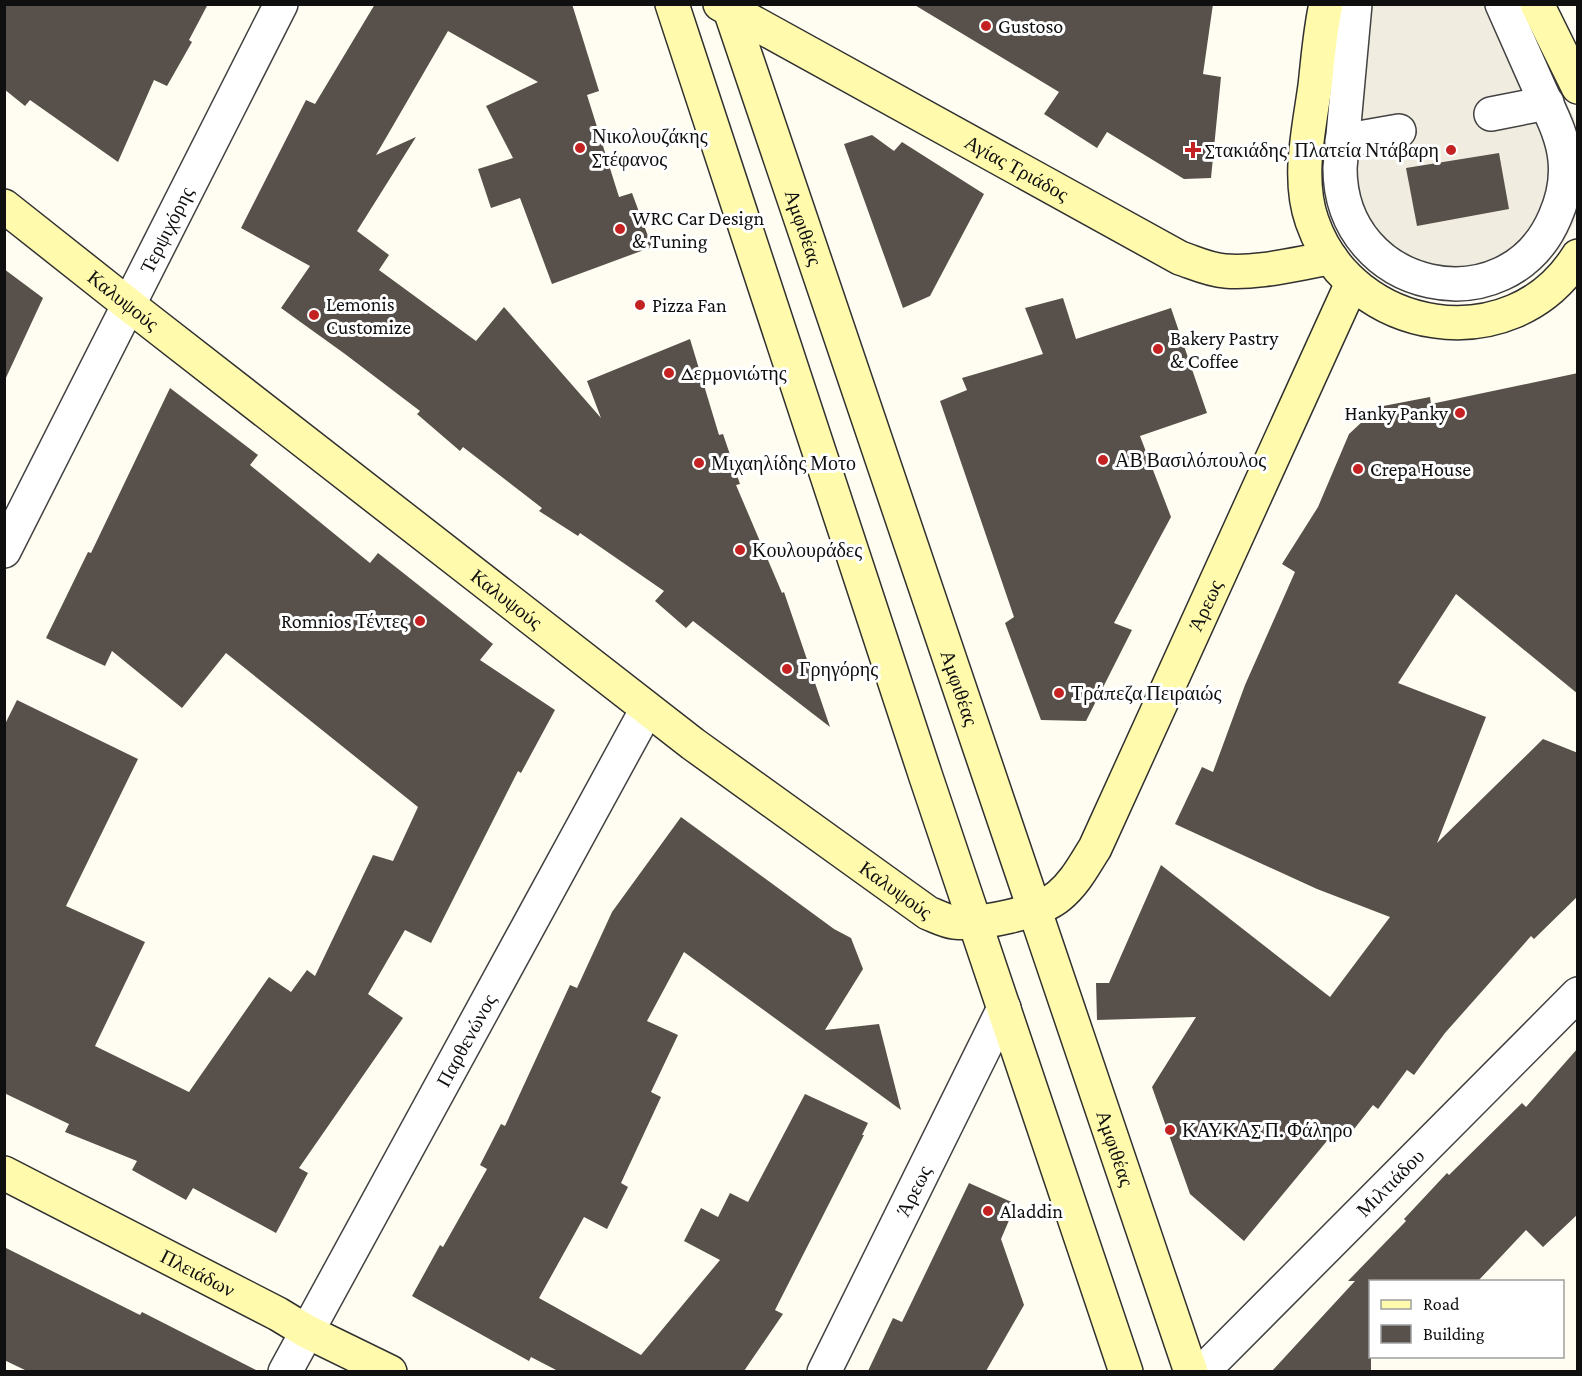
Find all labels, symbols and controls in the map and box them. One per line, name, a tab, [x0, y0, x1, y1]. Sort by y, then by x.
place label: Gustoso	[998, 15, 1063, 37]
marker: Gustoso	[979, 19, 993, 33]
place label: Νικολουζάκης Στέφανος	[592, 125, 708, 171]
street label: Αγίας Τριάδος	[961, 130, 1072, 205]
place label: Στακιάδης	[1205, 139, 1287, 162]
place label: Πλατεία Ντάβαρη	[1294, 139, 1439, 162]
marker: Νικολουζάκης Στέφανος	[573, 141, 587, 155]
marker: Στακιάδης	[1186, 143, 1200, 157]
marker: Πλατεία Ντάβαρη	[1444, 143, 1458, 157]
street label: Τερψιχόρης	[136, 183, 198, 277]
street label: Αμφιθέας	[781, 187, 827, 268]
place label: WRC Car Design & Tuning	[632, 207, 764, 253]
marker: WRC Car Design & Tuning	[613, 222, 627, 236]
street label: Καλυψούς	[83, 266, 163, 335]
place label: Lemonis Customize	[326, 293, 411, 338]
place label: Pizza Fan	[652, 294, 727, 316]
marker: Pizza Fan	[633, 298, 647, 312]
marker: Lemonis Customize	[307, 308, 321, 322]
place label: Bakery Pastry & Coffee	[1170, 327, 1279, 372]
marker: Bakery Pastry & Coffee	[1151, 342, 1165, 356]
place label: Δερμονιώτης	[681, 362, 787, 385]
marker: Δερμονιώτης	[662, 366, 676, 380]
place label: Hanky Panky	[1344, 402, 1449, 425]
marker: Hanky Panky	[1453, 406, 1467, 420]
place label: ΑΒ Βασιλόπουλος	[1115, 449, 1266, 471]
place label: Μιχαηλίδης Μοτο	[711, 452, 856, 475]
marker: ΑΒ Βασιλόπουλος	[1096, 453, 1110, 467]
marker: Μιχαηλίδης Μοτο	[692, 456, 706, 470]
place label: Crepa House	[1370, 458, 1471, 481]
marker: Crepa House	[1351, 462, 1365, 476]
place label: Κουλουράδες	[752, 539, 862, 562]
marker: Κουλουράδες	[733, 543, 747, 557]
street label: Καλυψούς	[467, 565, 547, 633]
street label: Άρεως	[1184, 576, 1227, 634]
place label: Romnios Τέντες	[281, 610, 408, 632]
marker: Romnios Τέντες	[413, 614, 427, 628]
street label: Αμφιθέας	[936, 647, 982, 729]
place label: Γρηγόρης	[799, 658, 878, 681]
marker: Γρηγόρης	[780, 662, 794, 676]
place label: Τράπεζα Πειραιώς	[1071, 682, 1222, 705]
marker: Τράπεζα Πειραιώς	[1052, 686, 1066, 700]
street label: Καλυψούς	[855, 856, 936, 923]
street label: Παρθενώνος	[432, 990, 500, 1090]
street label: Αμφιθέας	[1092, 1108, 1138, 1189]
place label: ΚΑΥΚΑΣ Π. Φάληρο	[1182, 1119, 1352, 1142]
marker: ΚΑΥΚΑΣ Π. Φάληρο	[1163, 1123, 1177, 1137]
street label: Μιλτιάδου	[1352, 1144, 1429, 1221]
street label: Άρεως	[892, 1162, 935, 1220]
place label: Aladdin	[1000, 1200, 1063, 1222]
marker: Aladdin	[981, 1204, 995, 1218]
street label: Πλειάδων	[157, 1245, 238, 1301]
legend	[1369, 1280, 1564, 1358]
text: Road	[1423, 1294, 1460, 1314]
text: Building	[1423, 1324, 1485, 1344]

